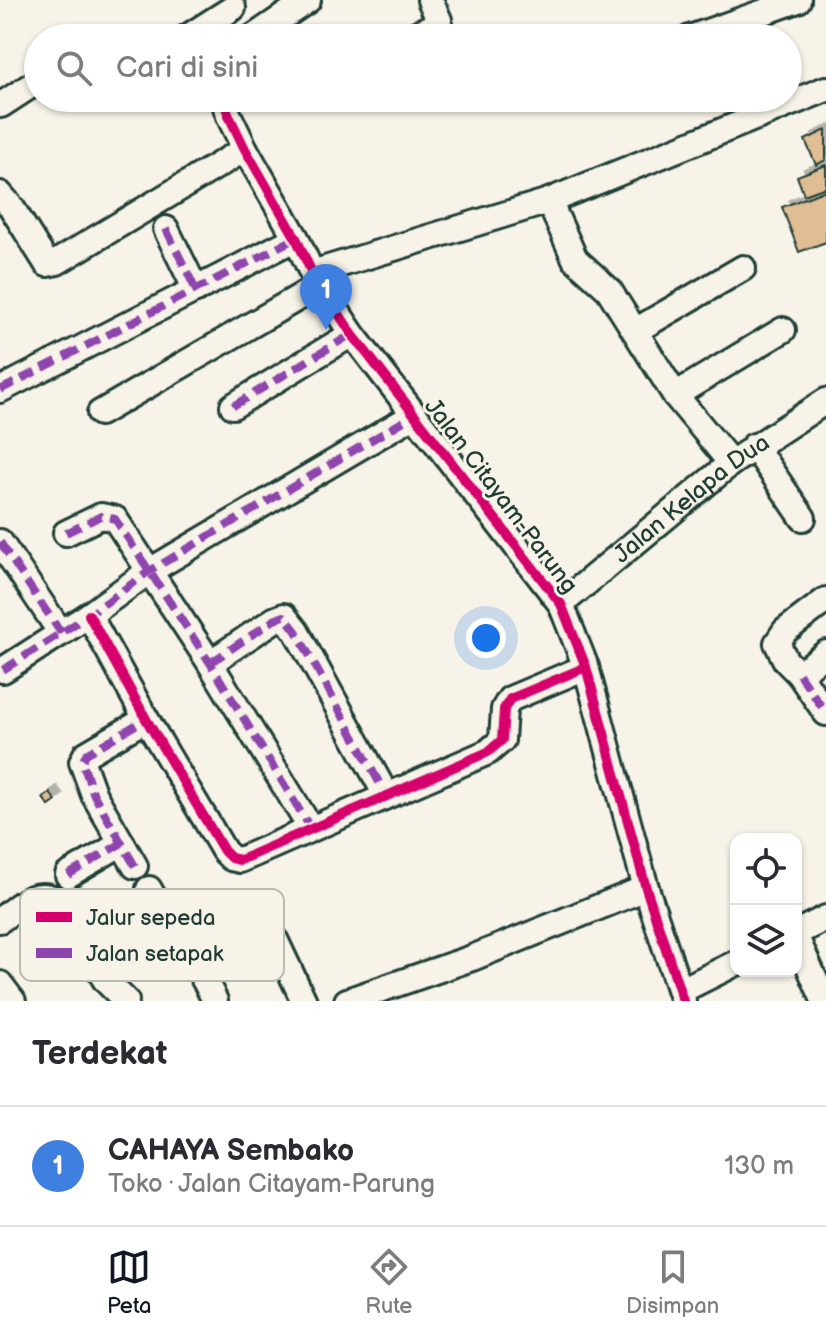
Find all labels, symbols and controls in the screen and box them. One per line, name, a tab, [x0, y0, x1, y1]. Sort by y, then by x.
search box	[24, 24, 802, 112]
icon: search	[52, 46, 96, 90]
text: Cari di sini	[116, 50, 258, 86]
pin: 1	[300, 264, 352, 330]
street label: Jalan Citayam-Parung	[418, 393, 584, 599]
street label: Jalan Kelapa Dua	[607, 428, 775, 569]
your location	[466, 618, 506, 658]
map controls	[730, 833, 802, 977]
button: locate	[730, 833, 802, 905]
legend	[20, 889, 284, 981]
text: Jalur sepeda	[86, 905, 215, 932]
button: layers	[730, 905, 802, 977]
text: Jalan setapak	[86, 941, 224, 968]
text: Terdekat	[32, 1033, 167, 1074]
text: CAHAYA Sembako	[108, 1133, 354, 1169]
text: 1	[53, 1151, 63, 1182]
text: 130 m	[724, 1151, 794, 1182]
text: Toko · Jalan Citayam-Parung	[108, 1169, 435, 1200]
tab: Peta	[107, 1245, 151, 1320]
tab: Rute	[365, 1245, 412, 1320]
tab: Disimpan	[626, 1245, 719, 1320]

